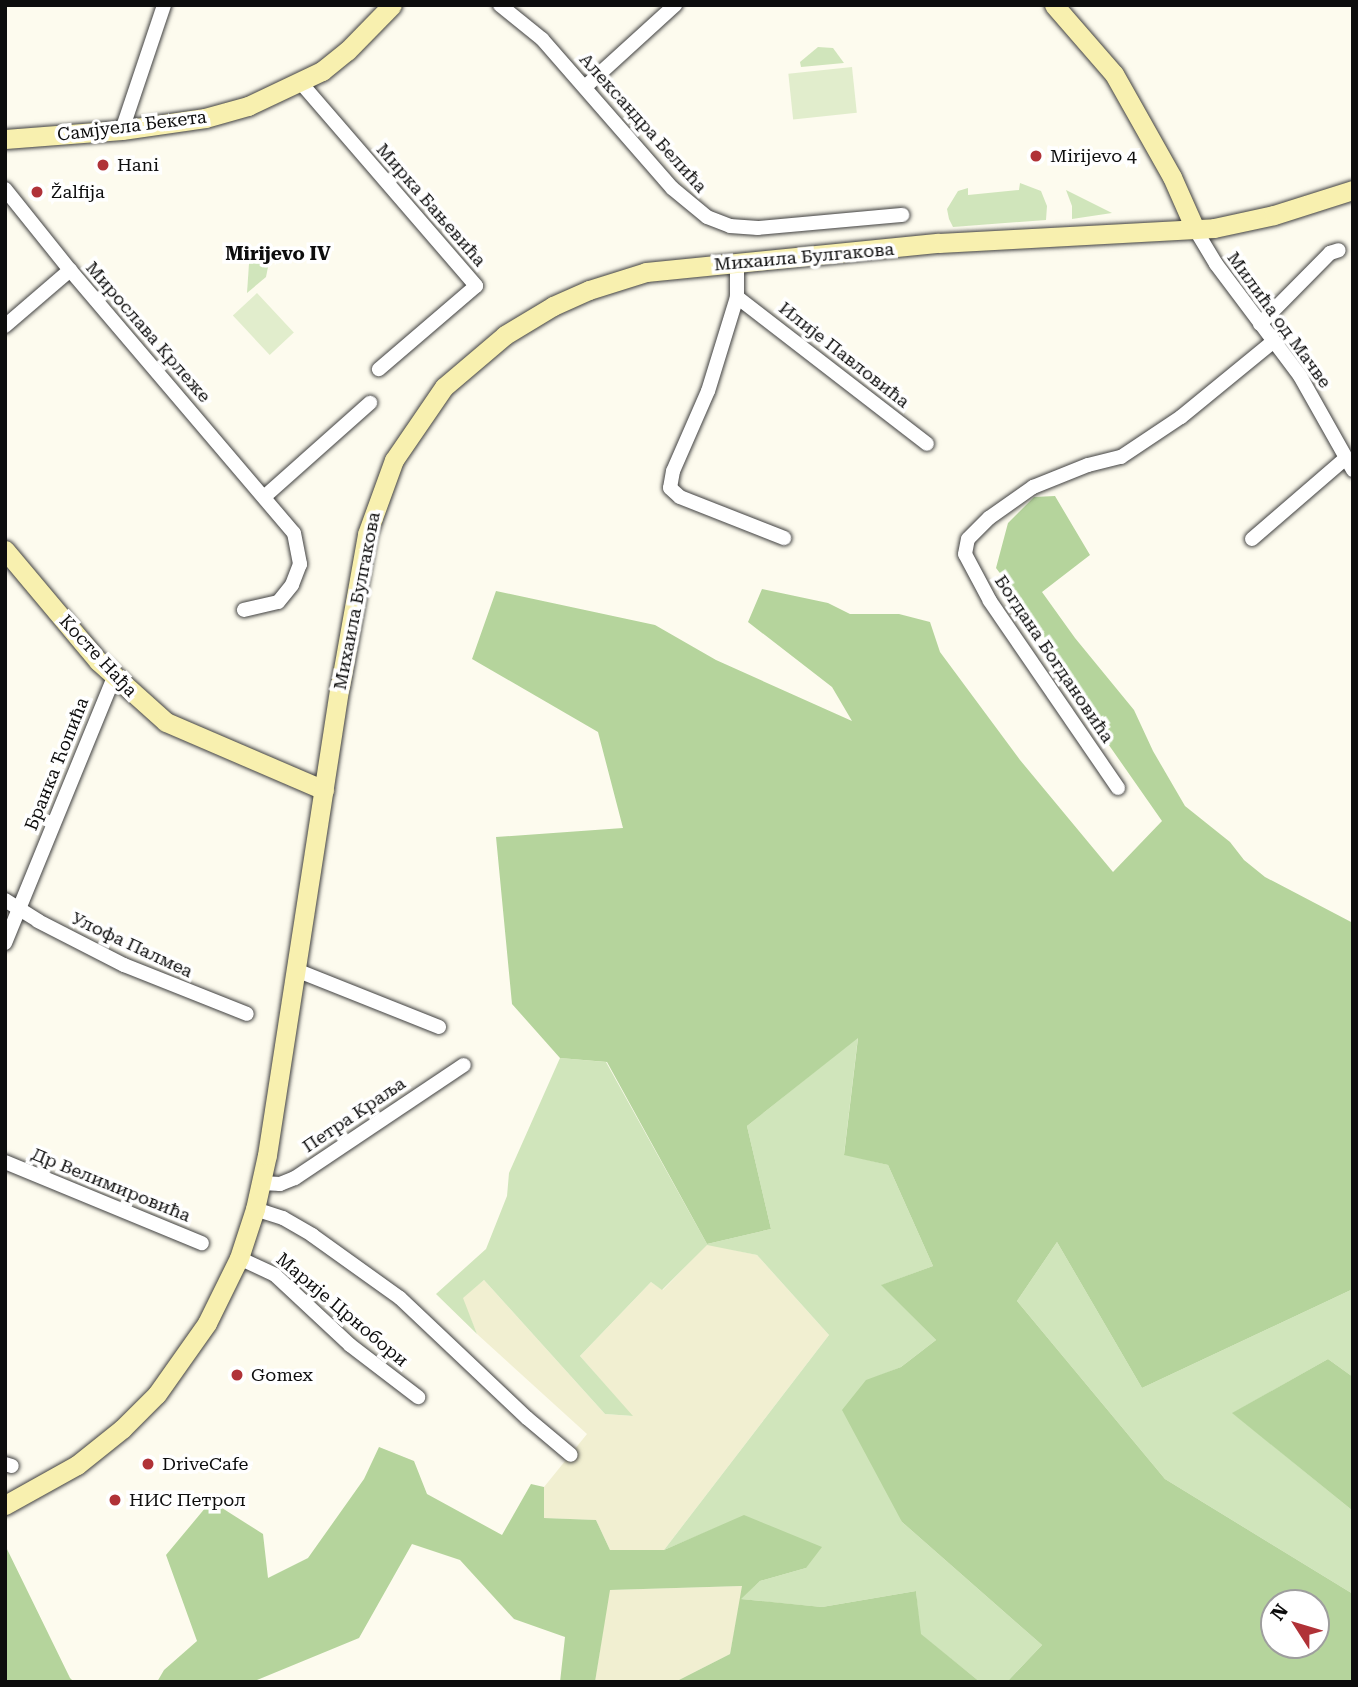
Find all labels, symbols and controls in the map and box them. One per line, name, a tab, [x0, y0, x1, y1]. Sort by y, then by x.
street label: Александра Белића	[575, 49, 711, 197]
street label: Самјуела Бекета	[56, 106, 208, 146]
street label: Мирка Бањевића	[372, 139, 490, 271]
place label: Mirijevo 4	[1050, 145, 1137, 167]
marker: Mirijevo 4	[1028, 148, 1044, 164]
place label: Hani	[117, 154, 159, 176]
marker: Hani	[95, 157, 111, 173]
place label: Žalfija	[51, 181, 105, 203]
marker: Žalfija	[29, 184, 45, 200]
street label: Михаила Булгакова	[713, 238, 895, 276]
district label: Mirijevo IV	[225, 243, 331, 265]
street label: Милића од Мачве	[1222, 248, 1336, 392]
street label: Мирослава Крлеже	[81, 257, 215, 407]
street label: Илије Павловића	[774, 297, 914, 413]
street label: Михаила Булгакова	[329, 510, 385, 692]
street label: Богдана Богдановића	[990, 571, 1118, 747]
street label: Косте Нађа	[55, 611, 141, 701]
street label: Бранка Ћопића	[21, 694, 93, 834]
street label: Улофа Палмеа	[68, 907, 196, 983]
street label: Петра Краља	[298, 1073, 410, 1157]
street label: Др Велимировића	[28, 1143, 194, 1227]
street label: Марије Црнобори	[272, 1248, 412, 1372]
place label: Gomex	[251, 1364, 313, 1386]
marker: Gomex	[229, 1367, 245, 1383]
place label: DriveCafe	[162, 1453, 248, 1475]
marker: DriveCafe	[140, 1456, 156, 1472]
place label: НИС Петрол	[129, 1489, 246, 1511]
marker: НИС Петрол	[107, 1492, 123, 1508]
north arrow	[1260, 1589, 1330, 1659]
text: N	[1266, 1600, 1293, 1625]

